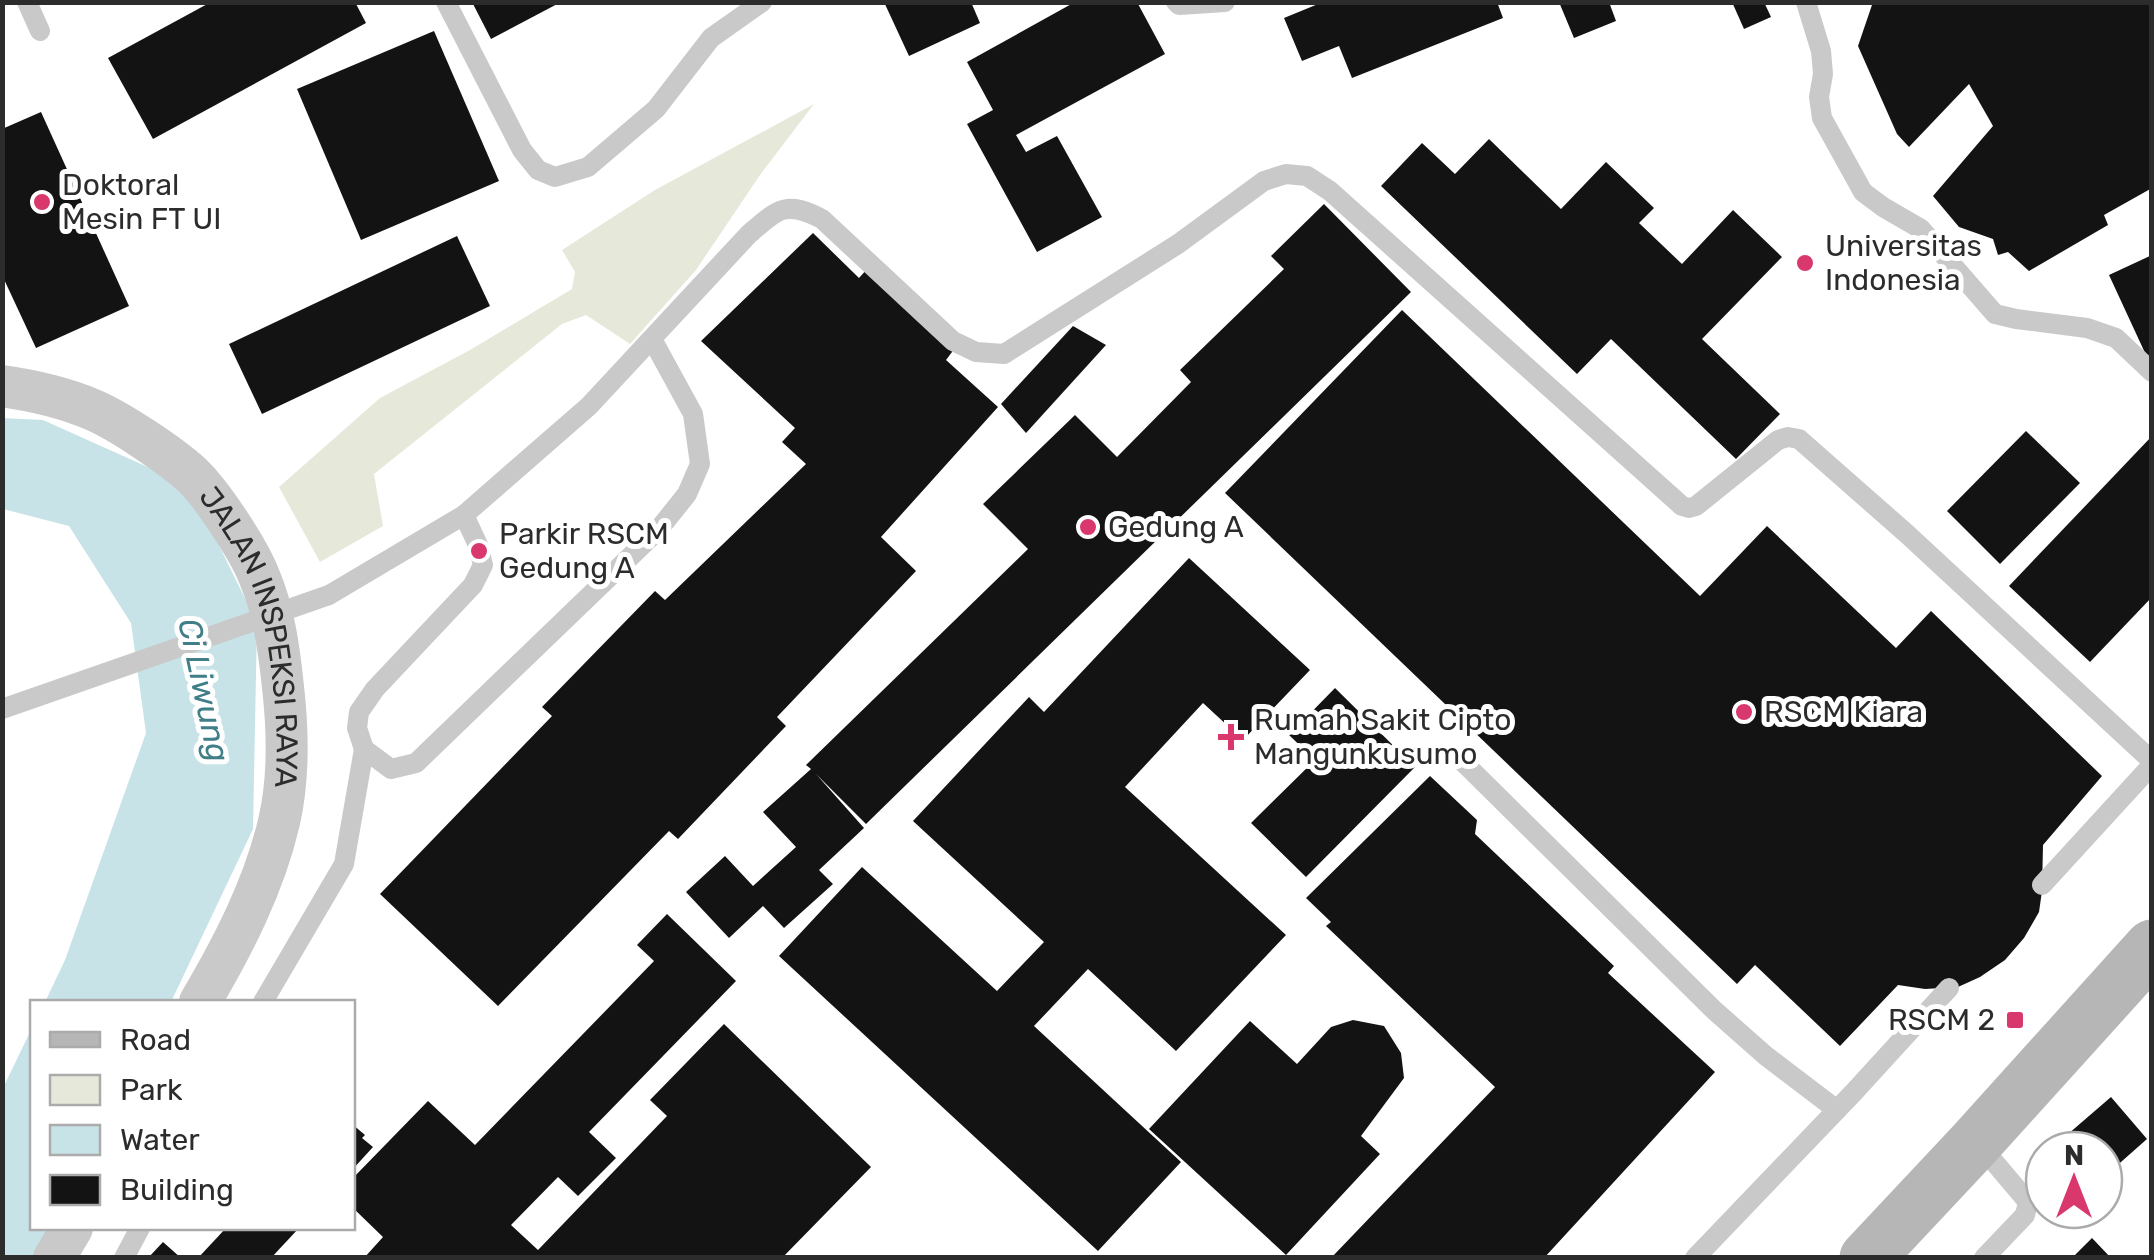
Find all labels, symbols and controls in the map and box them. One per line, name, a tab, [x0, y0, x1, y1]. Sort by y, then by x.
place label: Doktoral Mesin FT UI	[62, 167, 221, 237]
marker: Doktoral Mesin FT UI	[31, 191, 53, 213]
place label: Universitas Indonesia	[1825, 228, 1982, 298]
marker: Universitas Indonesia	[1794, 252, 1816, 274]
street label: JALAN INSPEKSI RAYA	[192, 480, 305, 789]
place label: Gedung A	[1108, 509, 1244, 545]
place label: Parkir RSCM Gedung A	[499, 516, 669, 586]
marker: Gedung A	[1077, 516, 1099, 538]
marker: Parkir RSCM Gedung A	[468, 540, 490, 562]
water label: Ci Liwung	[170, 615, 238, 765]
place label: RSCM Kiara	[1764, 694, 1923, 730]
marker: RSCM Kiara	[1733, 701, 1755, 723]
place label: Rumah Sakit Cipto Mangunkusumo	[1254, 702, 1512, 772]
marker: Rumah Sakit Cipto Mangunkusumo	[1218, 724, 1244, 750]
legend	[30, 1000, 355, 1230]
place label: RSCM 2	[1888, 1002, 1995, 1038]
marker: RSCM 2	[2004, 1009, 2026, 1031]
text: Road	[120, 1022, 191, 1058]
text: Park	[120, 1072, 183, 1108]
text: Water	[120, 1122, 200, 1158]
north arrow	[2024, 1130, 2124, 1230]
text: N	[2064, 1139, 2084, 1172]
text: Building	[120, 1172, 234, 1208]

